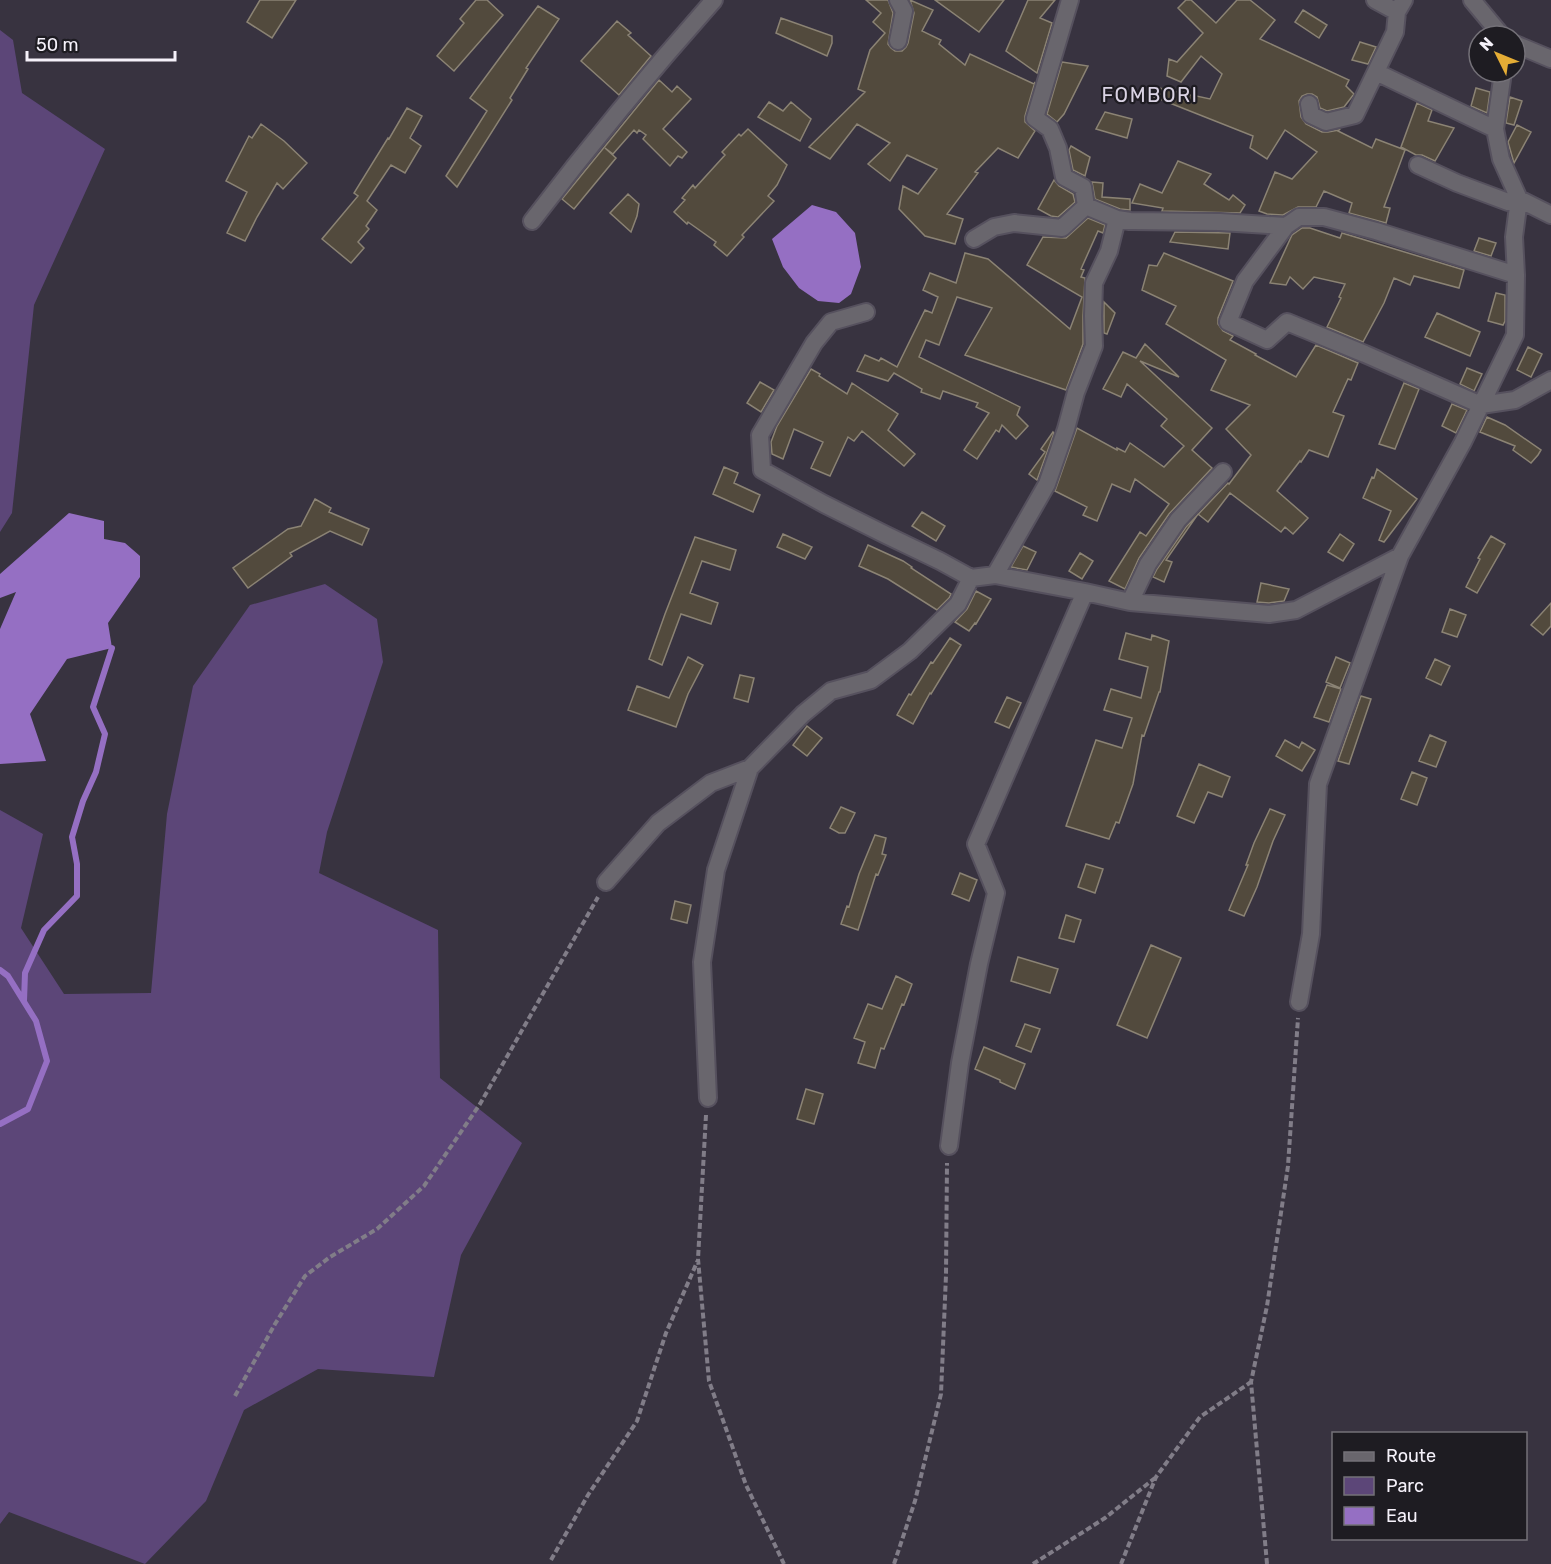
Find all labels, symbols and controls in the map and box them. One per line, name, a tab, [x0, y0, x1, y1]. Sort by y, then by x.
scale bar	[27, 24, 176, 62]
north arrow	[1467, 24, 1527, 84]
text: N	[1476, 33, 1497, 55]
text: 50 m	[36, 34, 79, 56]
district label: FOMBORI	[1102, 83, 1198, 107]
legend	[1332, 1432, 1527, 1540]
text: Route	[1386, 1445, 1436, 1467]
text: Parc	[1386, 1475, 1424, 1497]
text: Eau	[1386, 1505, 1418, 1527]

